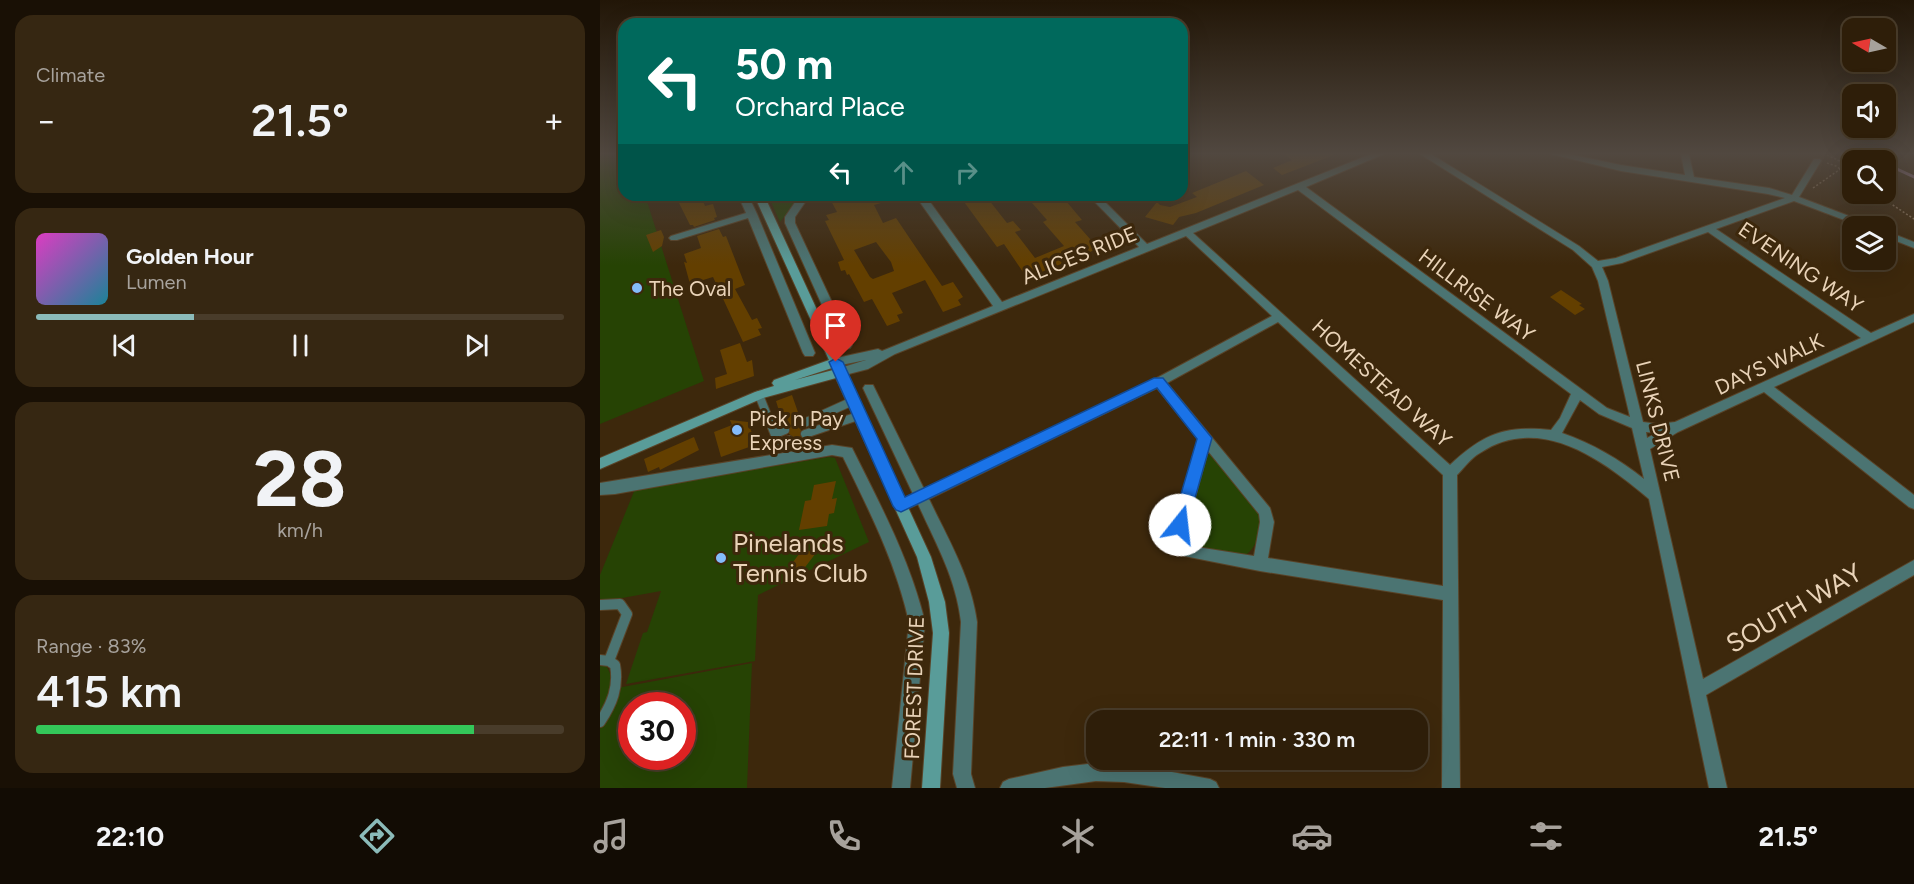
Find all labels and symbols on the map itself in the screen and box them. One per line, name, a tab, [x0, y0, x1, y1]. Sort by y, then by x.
north arrow	[1842, 18, 1896, 72]
street label: EVENING WAY	[1734, 216, 1868, 318]
street label: ALICES RIDE	[1018, 221, 1140, 289]
street label: HILLRISE WAY	[1414, 243, 1540, 347]
place label: The Oval	[649, 276, 731, 301]
marker: The Oval	[630, 281, 644, 295]
pin	[810, 300, 861, 362]
street label: HOMESTEAD WAY	[1307, 314, 1457, 452]
street label: DAYS WALK	[1711, 328, 1827, 400]
street label: LINKS DRIVE	[1631, 358, 1685, 484]
place label: Pick n Pay Express	[749, 406, 843, 455]
marker: Pick n Pay Express	[730, 423, 744, 437]
position arrow	[1148, 493, 1212, 557]
place label: Pinelands Tennis Club	[733, 527, 868, 589]
marker: Pinelands Tennis Club	[714, 551, 728, 565]
street label: SOUTH WAY	[1720, 556, 1868, 660]
street label: FOREST DRIVE	[899, 616, 929, 760]
speed limit sign: 30	[618, 692, 696, 770]

